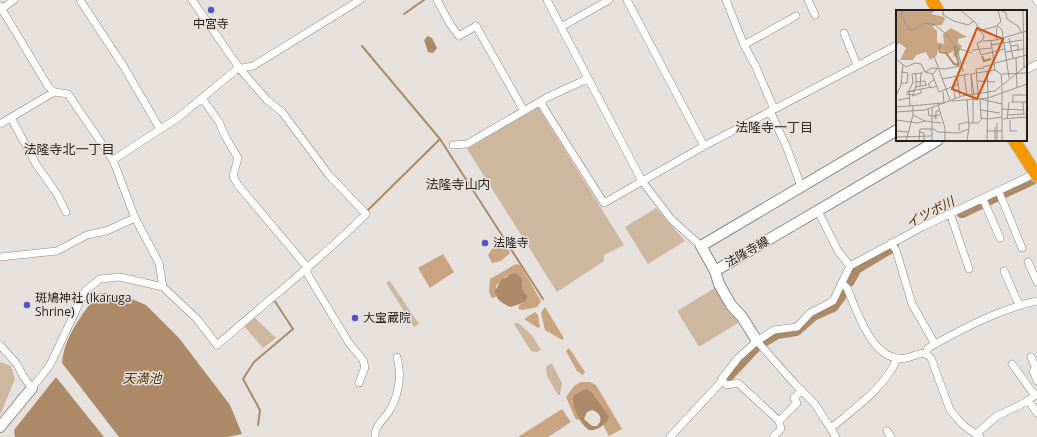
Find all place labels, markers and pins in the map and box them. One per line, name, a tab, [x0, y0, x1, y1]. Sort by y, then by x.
marker: 中宮寺	[206, 5, 216, 15]
place label: 中宮寺	[193, 15, 229, 32]
place label: 法隆寺	[493, 234, 529, 251]
marker: 法隆寺	[480, 238, 490, 248]
place label: 斑鳩神社 (Ikaruga Shrine)	[35, 289, 131, 320]
marker: 斑鳩神社 (Ikaruga Shrine)	[22, 300, 32, 310]
place label: 大宝蔵院	[363, 309, 411, 326]
marker: 大宝蔵院	[350, 313, 360, 323]

